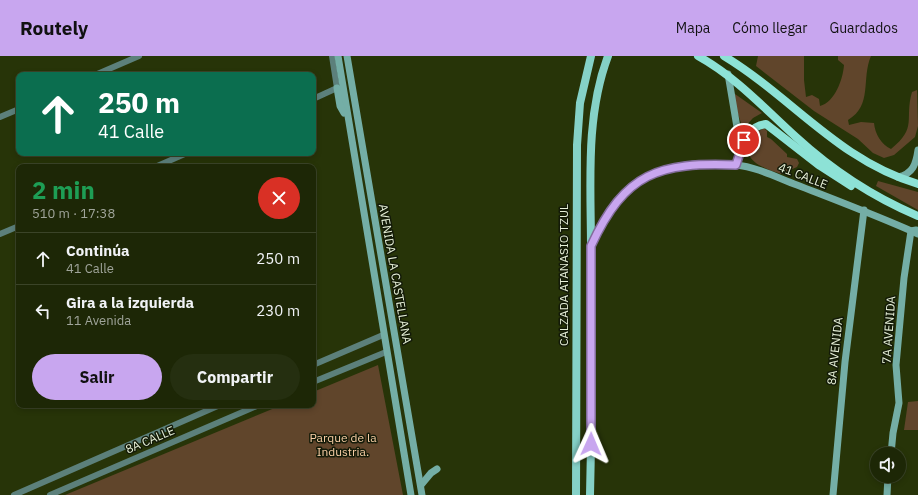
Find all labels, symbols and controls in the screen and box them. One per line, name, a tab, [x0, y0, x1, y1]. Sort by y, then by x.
text: Routely	[20, 16, 88, 40]
text: Mapa	[676, 19, 710, 37]
text: Cómo llegar	[732, 19, 807, 37]
text: Guardados	[829, 19, 898, 37]
text: 250 m	[98, 84, 180, 121]
icon: ahead	[32, 88, 84, 140]
text: 41 Calle	[98, 120, 164, 143]
pin	[727, 123, 761, 157]
icon: arrive	[733, 129, 755, 151]
street label: 41 CALLE	[776, 159, 830, 192]
text: 2 min	[32, 174, 95, 206]
button: close	[258, 177, 300, 219]
street label: AVENIDA LA CASTELLANA	[376, 203, 415, 345]
street label: CALZADA ATANASIO TZUL	[556, 204, 571, 346]
text: 510 m · 17:38	[32, 205, 115, 222]
text: Continúa	[66, 241, 130, 260]
icon: ahead	[32, 248, 54, 270]
text: 250 m	[256, 249, 300, 268]
text: 41 Calle	[66, 260, 114, 277]
text: Gira a la izquierda	[66, 293, 194, 312]
street label: 7A AVENIDA	[879, 295, 898, 364]
icon: left	[32, 300, 54, 322]
text: 230 m	[256, 301, 300, 320]
text: 11 Avenida	[66, 312, 131, 329]
street label: 8A AVENIDA	[823, 316, 846, 386]
button: Salir	[32, 354, 162, 400]
button: Compartir	[170, 354, 300, 400]
street label: 8A CALLE	[123, 422, 177, 457]
position arrow	[570, 423, 612, 465]
park label: Parque de la Industria.	[309, 430, 377, 459]
map controls	[870, 447, 906, 483]
button: sound	[870, 447, 906, 483]

